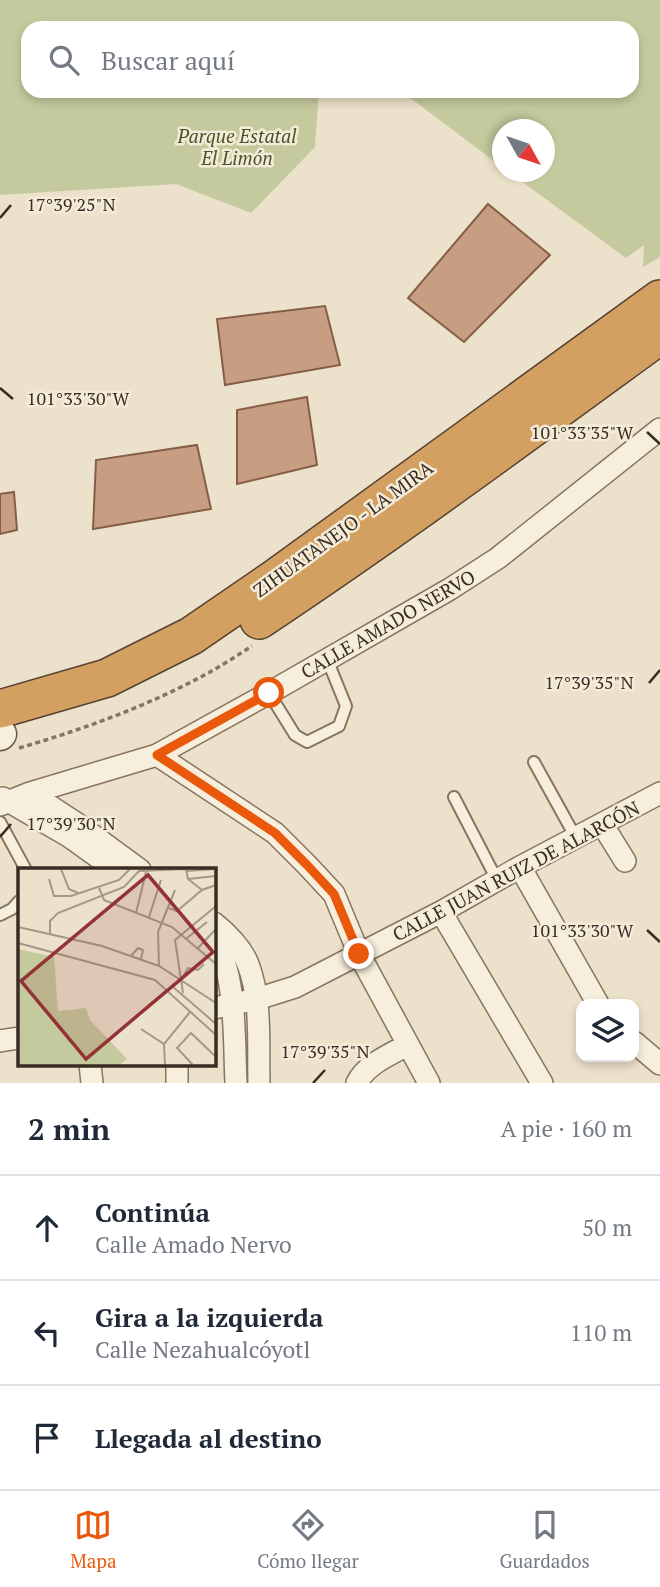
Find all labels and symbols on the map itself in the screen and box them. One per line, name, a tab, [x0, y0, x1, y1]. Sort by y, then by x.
north arrow	[492, 119, 555, 182]
park label: Parque Estatal El Limón	[177, 123, 297, 170]
text: 17°39'25"N	[26, 192, 116, 216]
text: 101°33'30"W	[27, 386, 129, 410]
text: 101°33'35"W	[531, 420, 633, 444]
street label: ZIHUATANEJO - LA MIRA	[248, 455, 438, 602]
street label: CALLE AMADO NERVO	[296, 563, 480, 684]
text: 17°39'35"N	[544, 670, 634, 694]
route start	[253, 677, 284, 708]
street label: CALLE JUAN RUIZ DE ALARCÓN	[388, 795, 644, 946]
text: 17°39'30"N	[26, 811, 116, 835]
inset map	[18, 868, 215, 1066]
text: 101°33'30"W	[531, 918, 633, 942]
route end	[343, 938, 374, 969]
text: 17°39'35"N	[280, 1039, 370, 1063]

